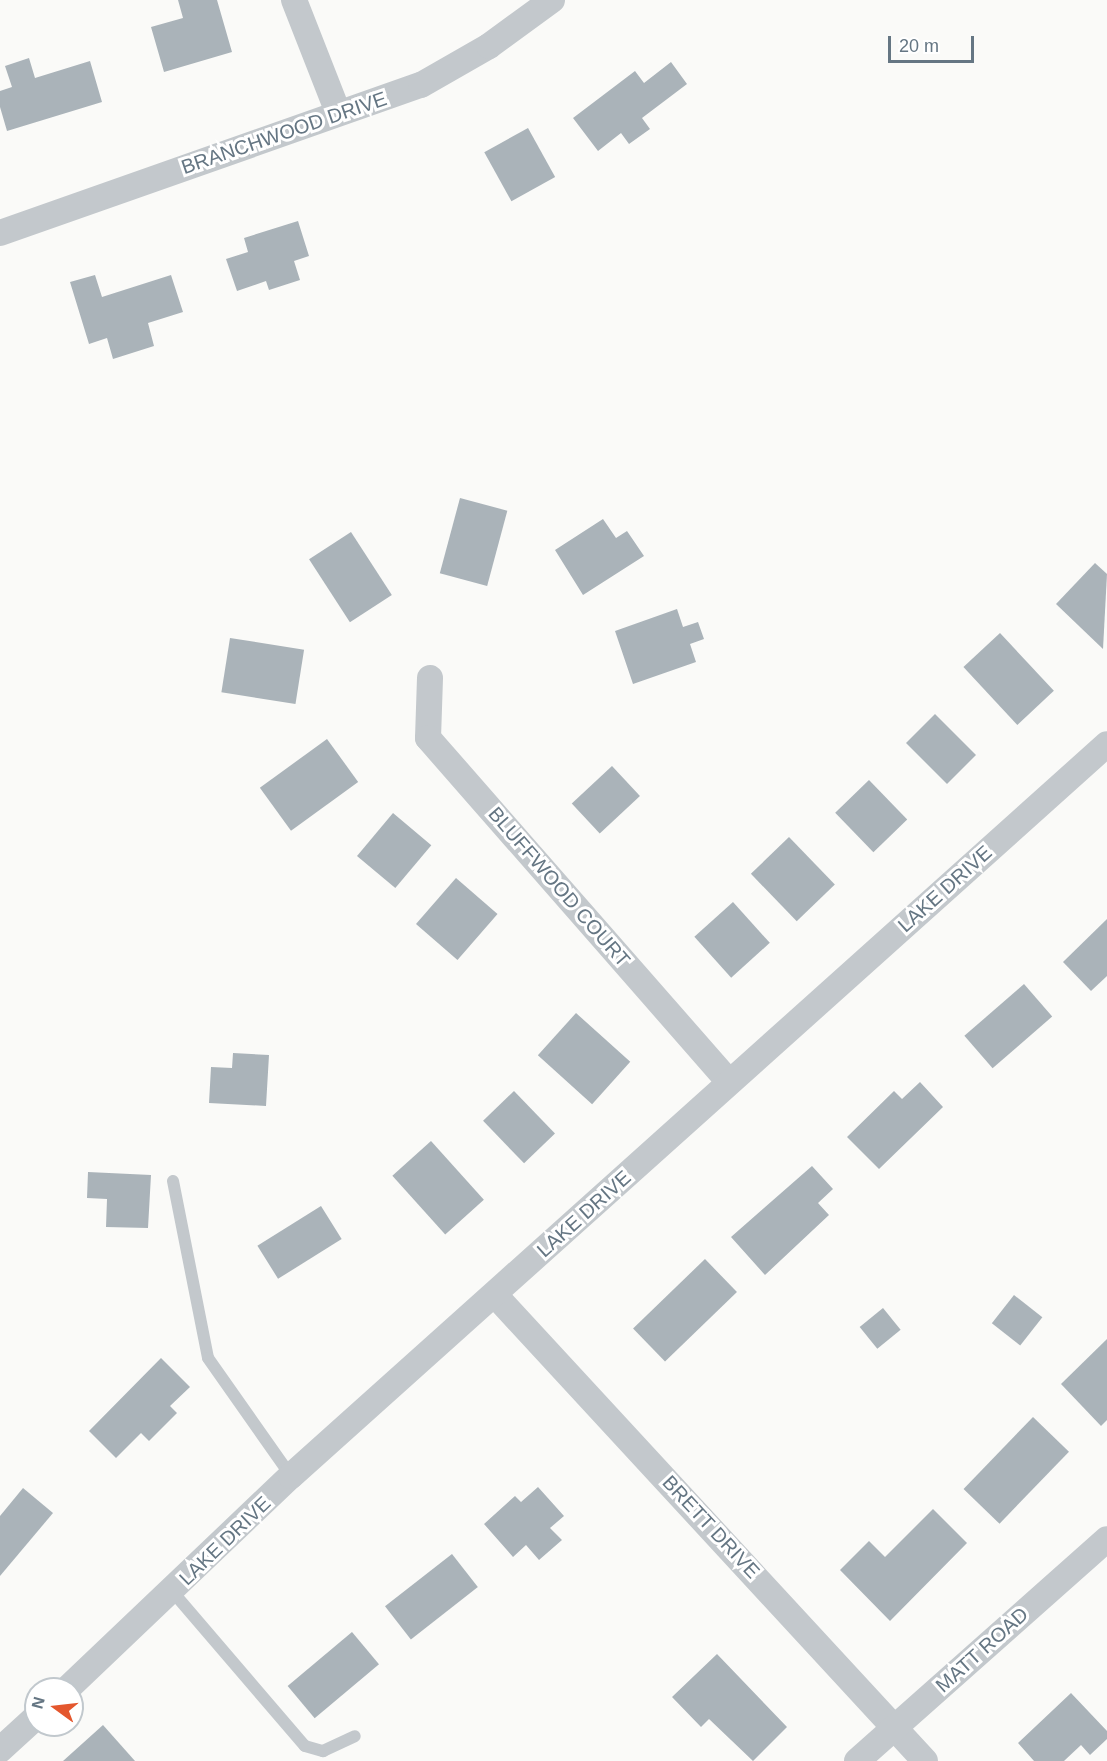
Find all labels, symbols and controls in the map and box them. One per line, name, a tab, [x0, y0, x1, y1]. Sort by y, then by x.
scale bar	[891, 24, 976, 62]
text: 20 m	[899, 36, 939, 56]
street label: BRANCHWOOD DRIVE	[178, 87, 390, 179]
street label: BLUFFWOOD COURT	[483, 802, 635, 972]
street label: LAKE DRIVE	[893, 841, 997, 937]
street label: LAKE DRIVE	[532, 1166, 636, 1262]
street label: BRETT DRIVE	[657, 1470, 765, 1584]
street label: LAKE DRIVE	[174, 1491, 276, 1591]
street label: MATT ROAD	[931, 1602, 1033, 1698]
north arrow	[24, 1677, 84, 1737]
text: N	[28, 1695, 48, 1711]

